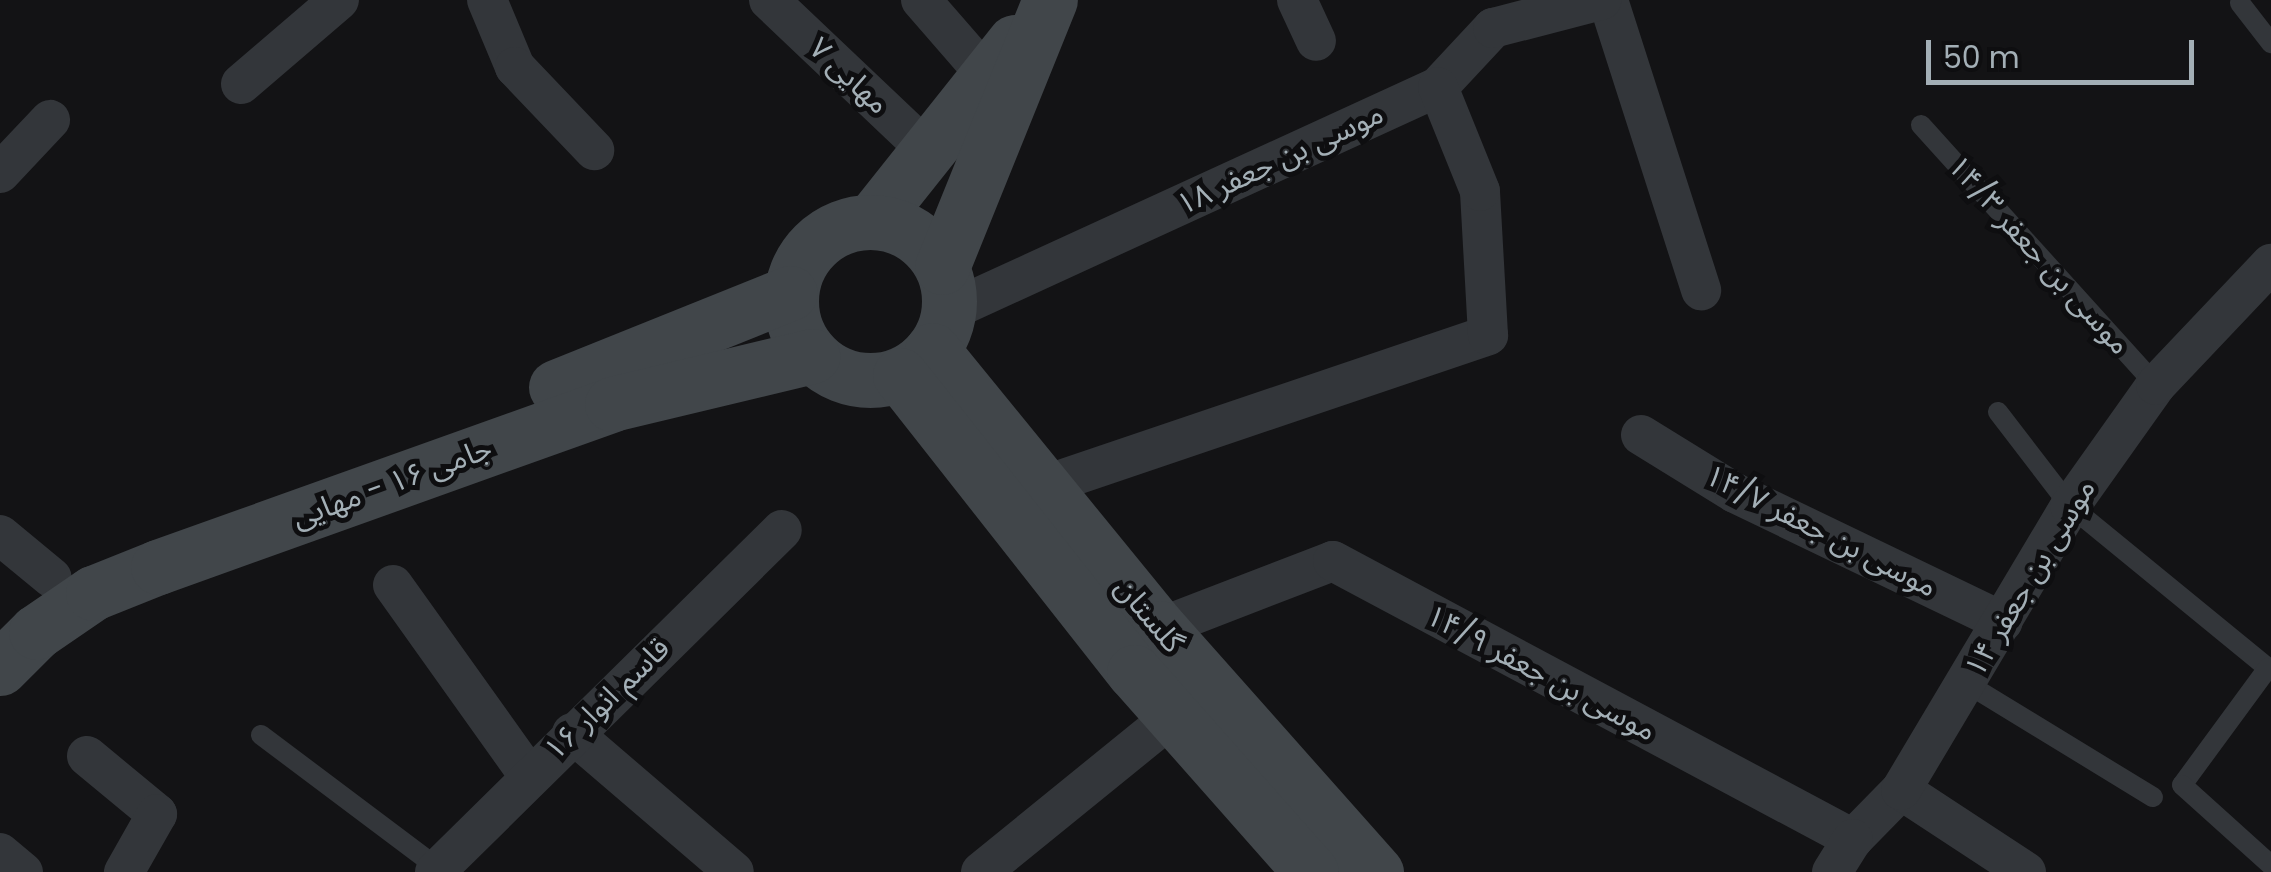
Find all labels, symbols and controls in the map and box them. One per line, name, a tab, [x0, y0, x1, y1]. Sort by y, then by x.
scale bar	[1931, 20, 2198, 82]
street label: مهایی ۷	[802, 30, 896, 122]
text: 50 m	[1943, 36, 2020, 79]
street label: موسی بن جعفر ۱۸	[1171, 95, 1389, 223]
street label: موسی بن جعفر ۱۴/۳	[1940, 148, 2138, 362]
street label: جامی ۱۶ - مهایی	[287, 430, 497, 536]
street label: موسی بن جعفر ۱۴/۷	[1699, 457, 1943, 605]
street label: موسی بن جعفر ۱۴	[1957, 473, 2103, 683]
street label: گلستان	[1107, 570, 1191, 660]
street label: موسی بن جعفر ۱۴/۹	[1420, 597, 1662, 749]
street label: قاسم انوار ۱۶	[537, 630, 677, 768]

